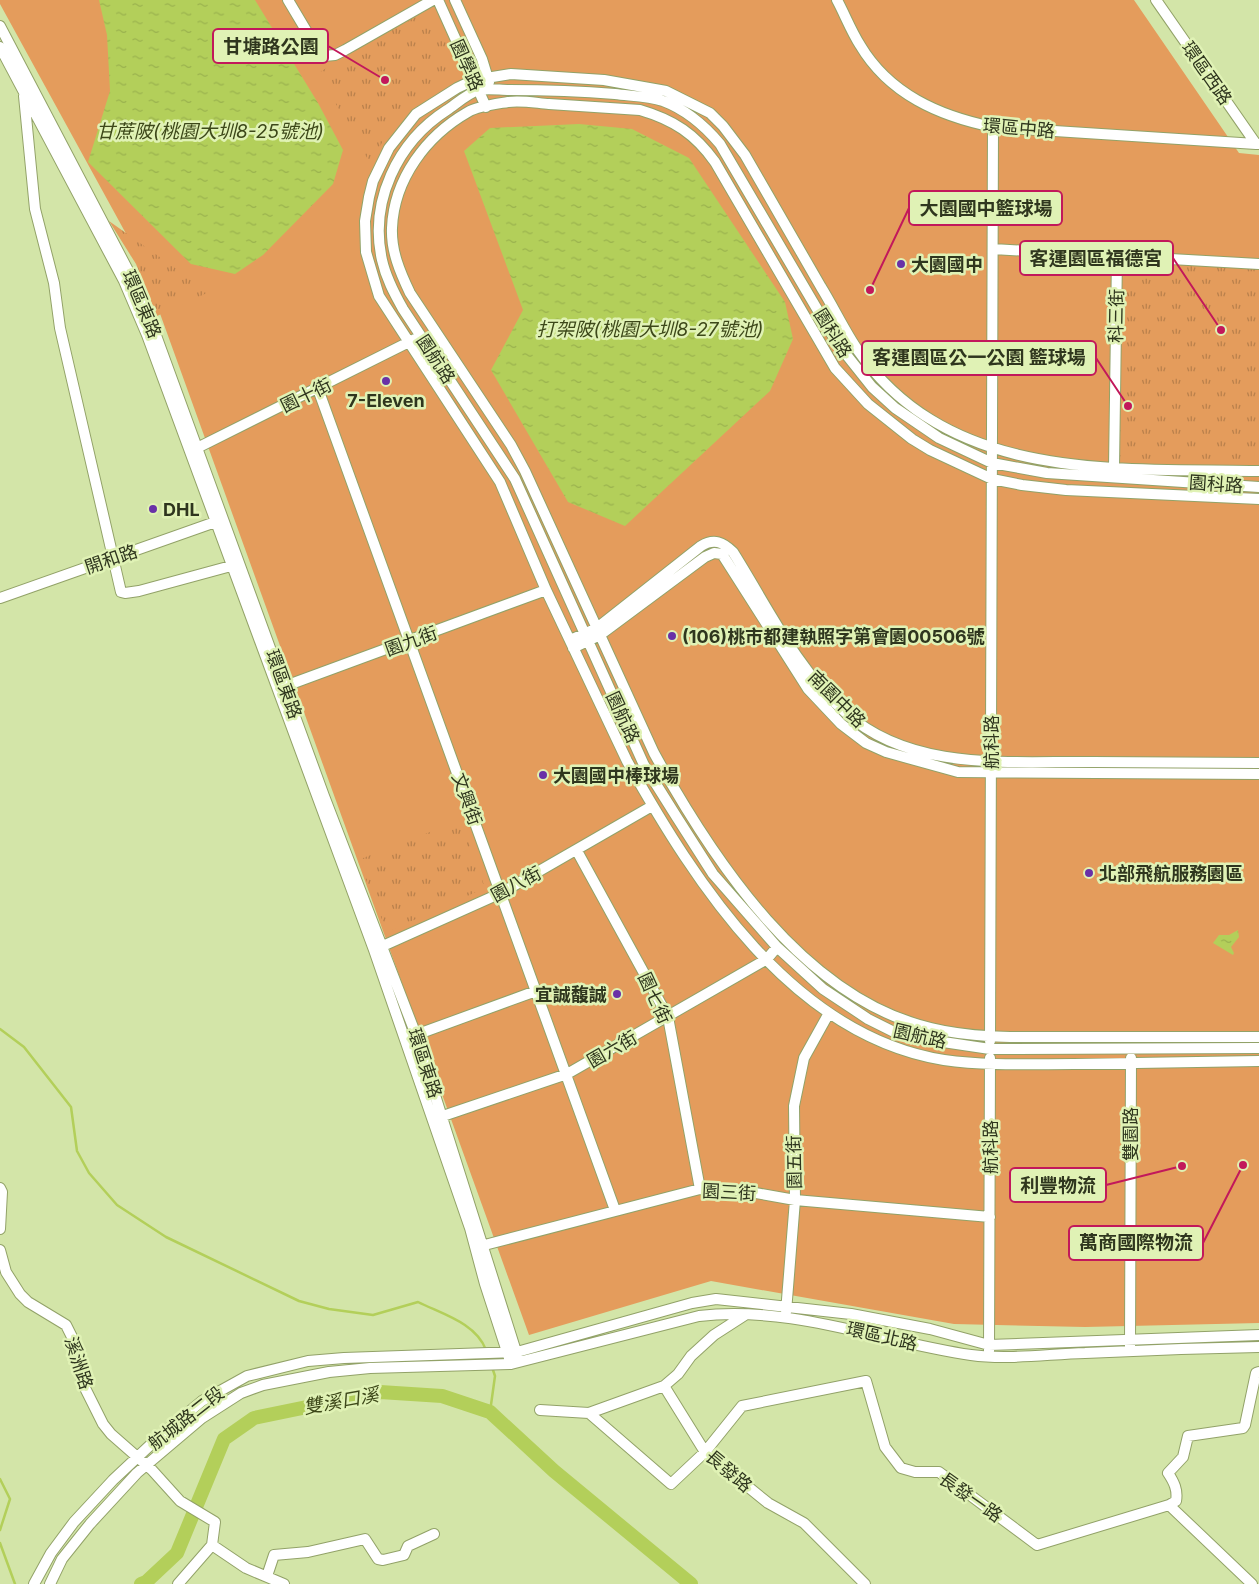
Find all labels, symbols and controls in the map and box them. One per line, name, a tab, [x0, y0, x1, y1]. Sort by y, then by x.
callout: 甘塘路公園	[213, 29, 328, 63]
text: 甘塘路公園	[223, 35, 319, 58]
street label: 園學路	[446, 36, 488, 94]
street label: 環區西路	[1178, 37, 1236, 109]
street label: 環區中路	[982, 114, 1056, 142]
water label: 甘蔗陂(桃園大圳8-25號池)	[96, 120, 324, 143]
callout: 大園國中籃球場	[909, 191, 1062, 225]
text: 大園國中籃球場	[919, 197, 1053, 220]
callout: 客運園區福德宮	[1020, 241, 1173, 275]
text: 客運園區福德宮	[1029, 247, 1163, 270]
place label: 大園國中	[911, 254, 983, 275]
marker: 大園國中	[895, 258, 907, 270]
street label: 環區東路	[118, 267, 166, 341]
street label: 科三街	[1105, 289, 1127, 343]
street label: 園科路	[810, 305, 856, 361]
water label: 打架陂(桃園大圳8-27號池)	[536, 318, 764, 341]
street label: 園航路	[412, 331, 460, 387]
callout: 客運園區公一公園 籃球場	[862, 341, 1096, 375]
text: 客運園區公一公園 籃球場	[872, 346, 1086, 369]
street label: 園十街	[277, 374, 335, 416]
marker: 7-Eleven	[380, 375, 392, 387]
place label: 7-Eleven	[347, 390, 425, 411]
street label: 園科路	[1188, 472, 1244, 496]
place label: DHL	[163, 499, 200, 520]
marker: DHL	[147, 503, 159, 515]
street label: 開和路	[82, 540, 140, 578]
street label: 園九街	[382, 622, 440, 660]
place label: (106)桃市都建執照字第會園00506號	[682, 626, 985, 647]
marker: (106)桃市都建執照字第會園00506號	[666, 630, 678, 642]
street label: 環區東路	[262, 647, 306, 721]
street label: 南園中路	[804, 666, 870, 732]
street label: 園航路	[602, 688, 644, 746]
street label: 航科路	[981, 715, 1002, 769]
place label: 大園國中棒球場	[553, 765, 679, 786]
marker: 大園國中棒球場	[537, 769, 549, 781]
street label: 文興街	[448, 770, 486, 828]
street label: 園八街	[487, 862, 545, 906]
place label: 北部飛航服務園區	[1099, 863, 1243, 884]
marker: 北部飛航服務園區	[1083, 867, 1095, 879]
street label: 園七街	[634, 969, 676, 1027]
place label: 宜誠馥誠	[535, 984, 607, 1005]
marker: 宜誠馥誠	[611, 988, 623, 1000]
street label: 園航路	[891, 1020, 949, 1052]
street label: 環區東路	[404, 1026, 446, 1100]
street label: 園六街	[583, 1026, 641, 1072]
street label: 雙園路	[1120, 1107, 1141, 1161]
street label: 航科路	[980, 1120, 1001, 1174]
street label: 園五街	[783, 1135, 805, 1189]
callout: 利豐物流	[1010, 1168, 1106, 1202]
text: 利豐物流	[1020, 1174, 1096, 1197]
street label: 園三街	[701, 1180, 757, 1204]
callout: 萬商國際物流	[1069, 1226, 1203, 1260]
text: 萬商國際物流	[1079, 1231, 1193, 1254]
street label: 環區北路	[845, 1318, 919, 1354]
street label: 溪洲路	[61, 1334, 97, 1392]
street label: 航城路二段	[144, 1382, 228, 1454]
water label: 雙溪口溪	[302, 1383, 383, 1419]
street label: 長發路	[702, 1446, 756, 1496]
street label: 長發一路	[935, 1468, 1007, 1526]

